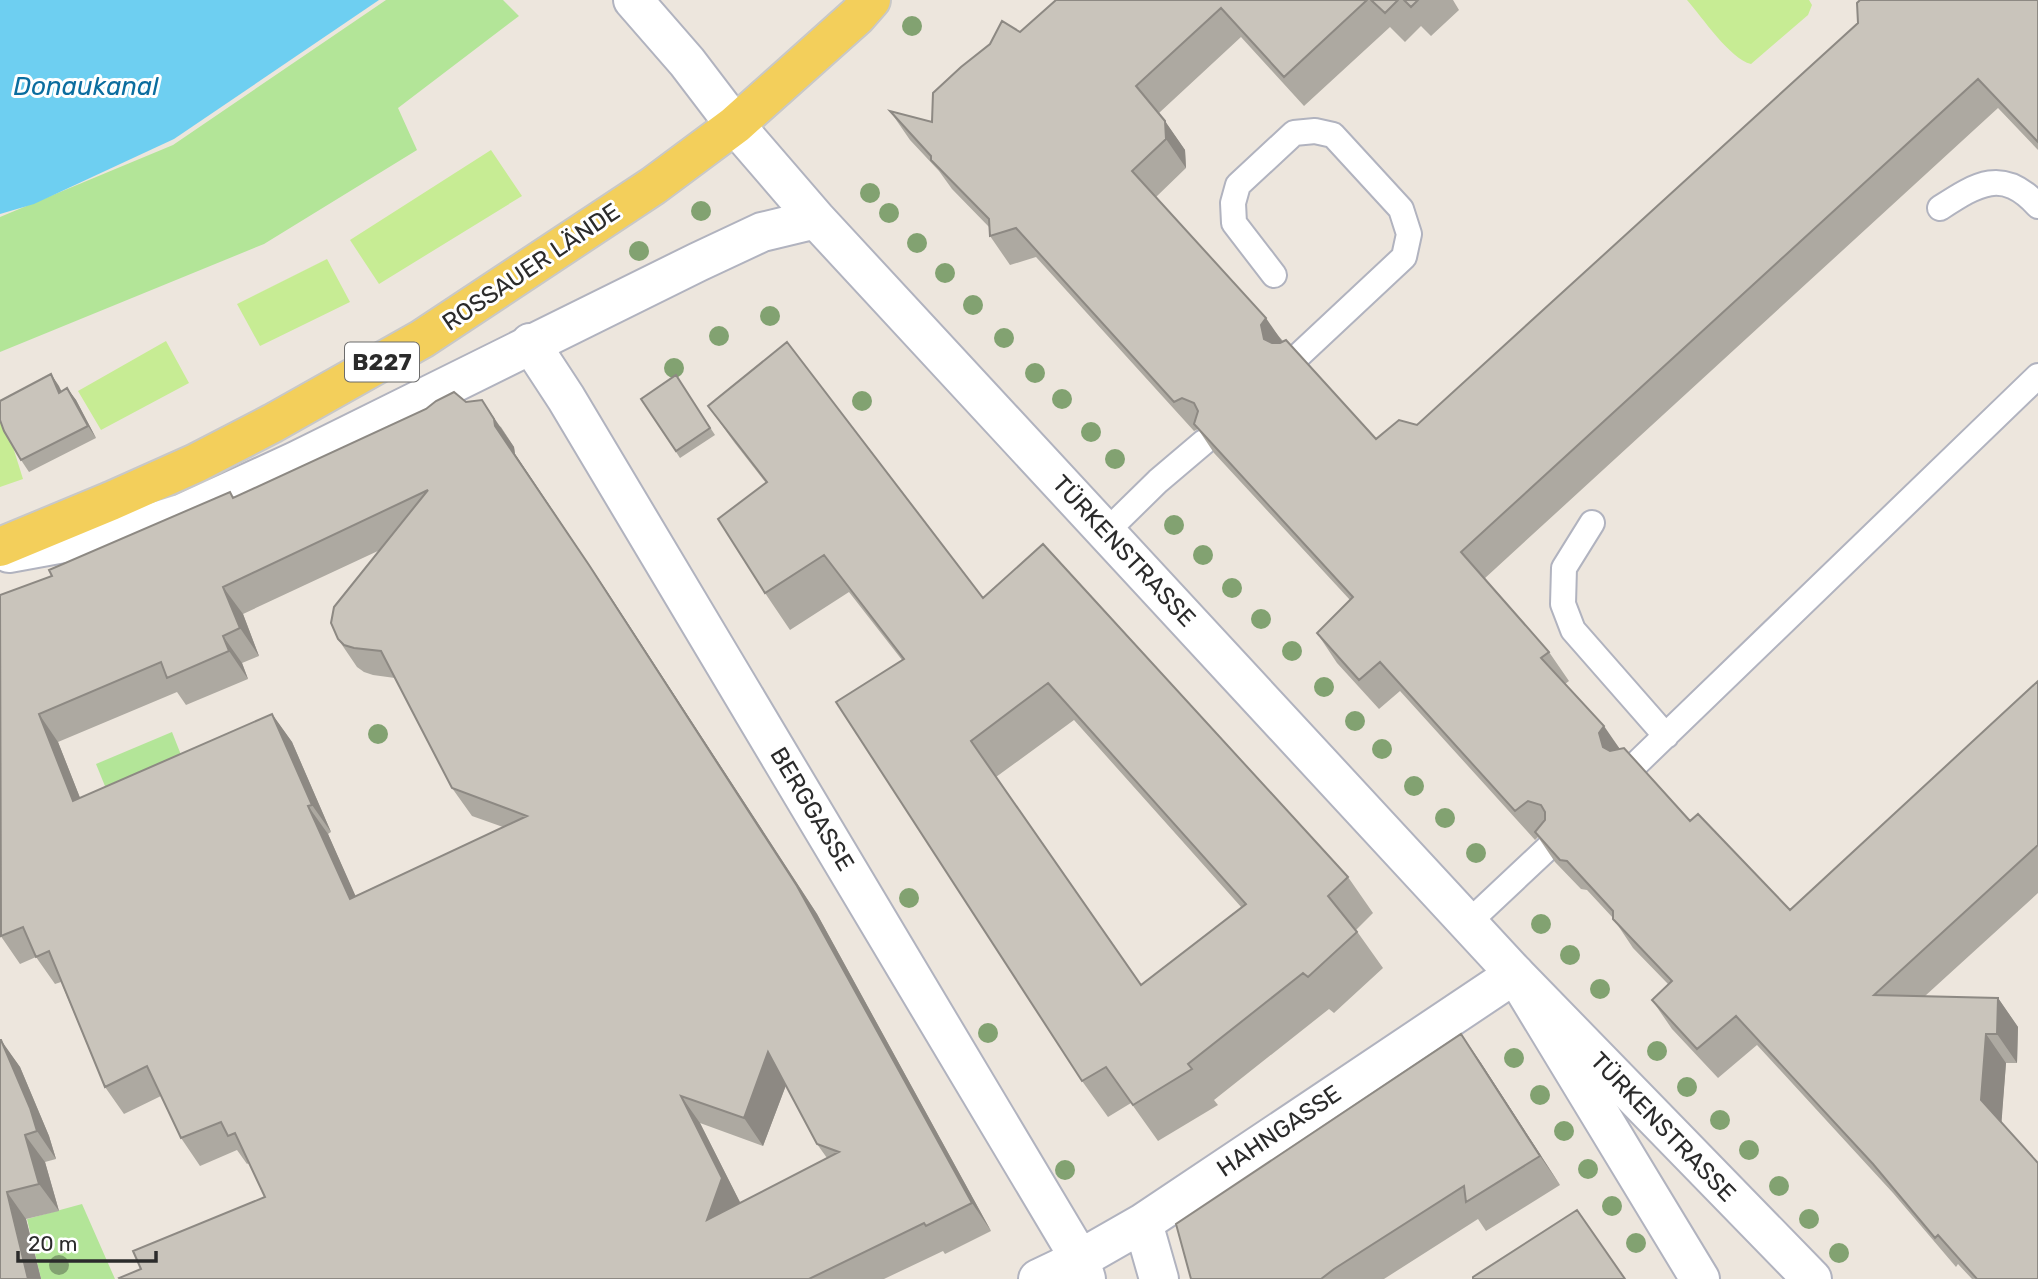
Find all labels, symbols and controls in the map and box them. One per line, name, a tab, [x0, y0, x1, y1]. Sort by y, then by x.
water label: Donaukanal	[13, 71, 159, 102]
street label: ROSSAUER LÄNDE	[437, 197, 625, 337]
road number: B227	[345, 342, 419, 382]
street label: TÜRKENSTRASSE	[1047, 470, 1201, 632]
street label: BERGGASSE	[764, 742, 860, 876]
street label: TÜRKENSTRASSE	[1585, 1047, 1741, 1207]
street label: HAHNGASSE	[1212, 1079, 1346, 1183]
scale bar	[18, 1220, 156, 1264]
text: 20 m	[28, 1231, 77, 1256]

